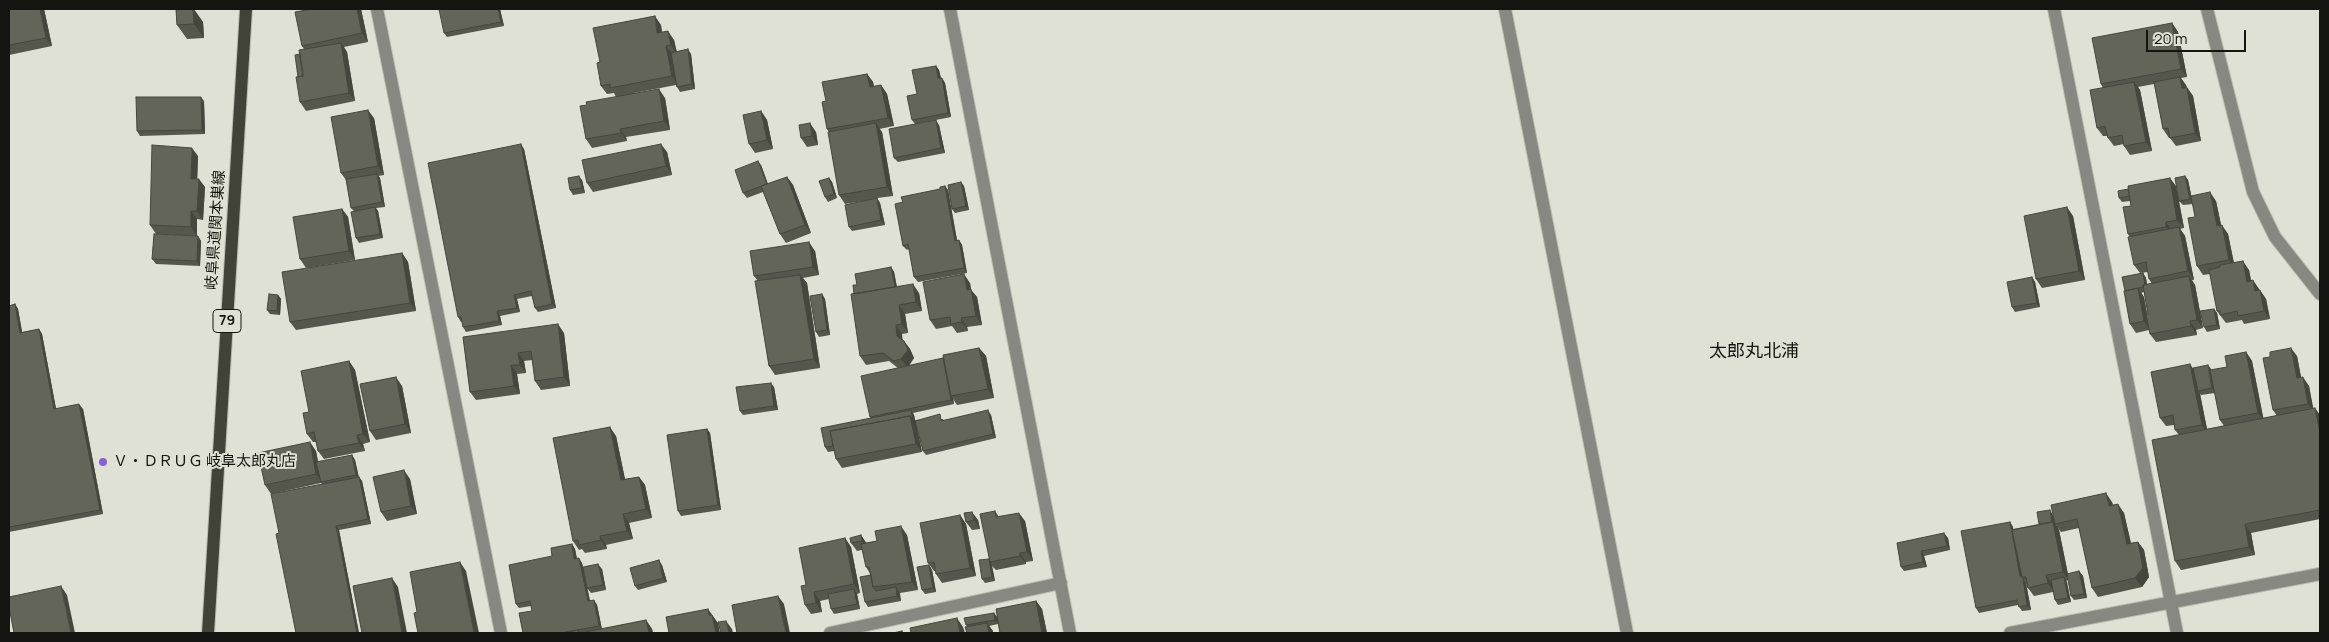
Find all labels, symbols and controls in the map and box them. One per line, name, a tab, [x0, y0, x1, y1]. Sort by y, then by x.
scale bar	[2149, 20, 2249, 52]
text: 20 m	[2154, 28, 2187, 49]
street label: 岐阜県道関本巣線	[203, 170, 229, 290]
road number: 79	[213, 310, 241, 332]
district label: 太郎丸北浦	[1709, 341, 1799, 363]
place label: Ｖ・ＤＲＵＧ 岐阜太郎丸店	[113, 453, 296, 471]
marker: Ｖ・ＤＲＵＧ 岐阜太郎丸店	[97, 456, 109, 468]

